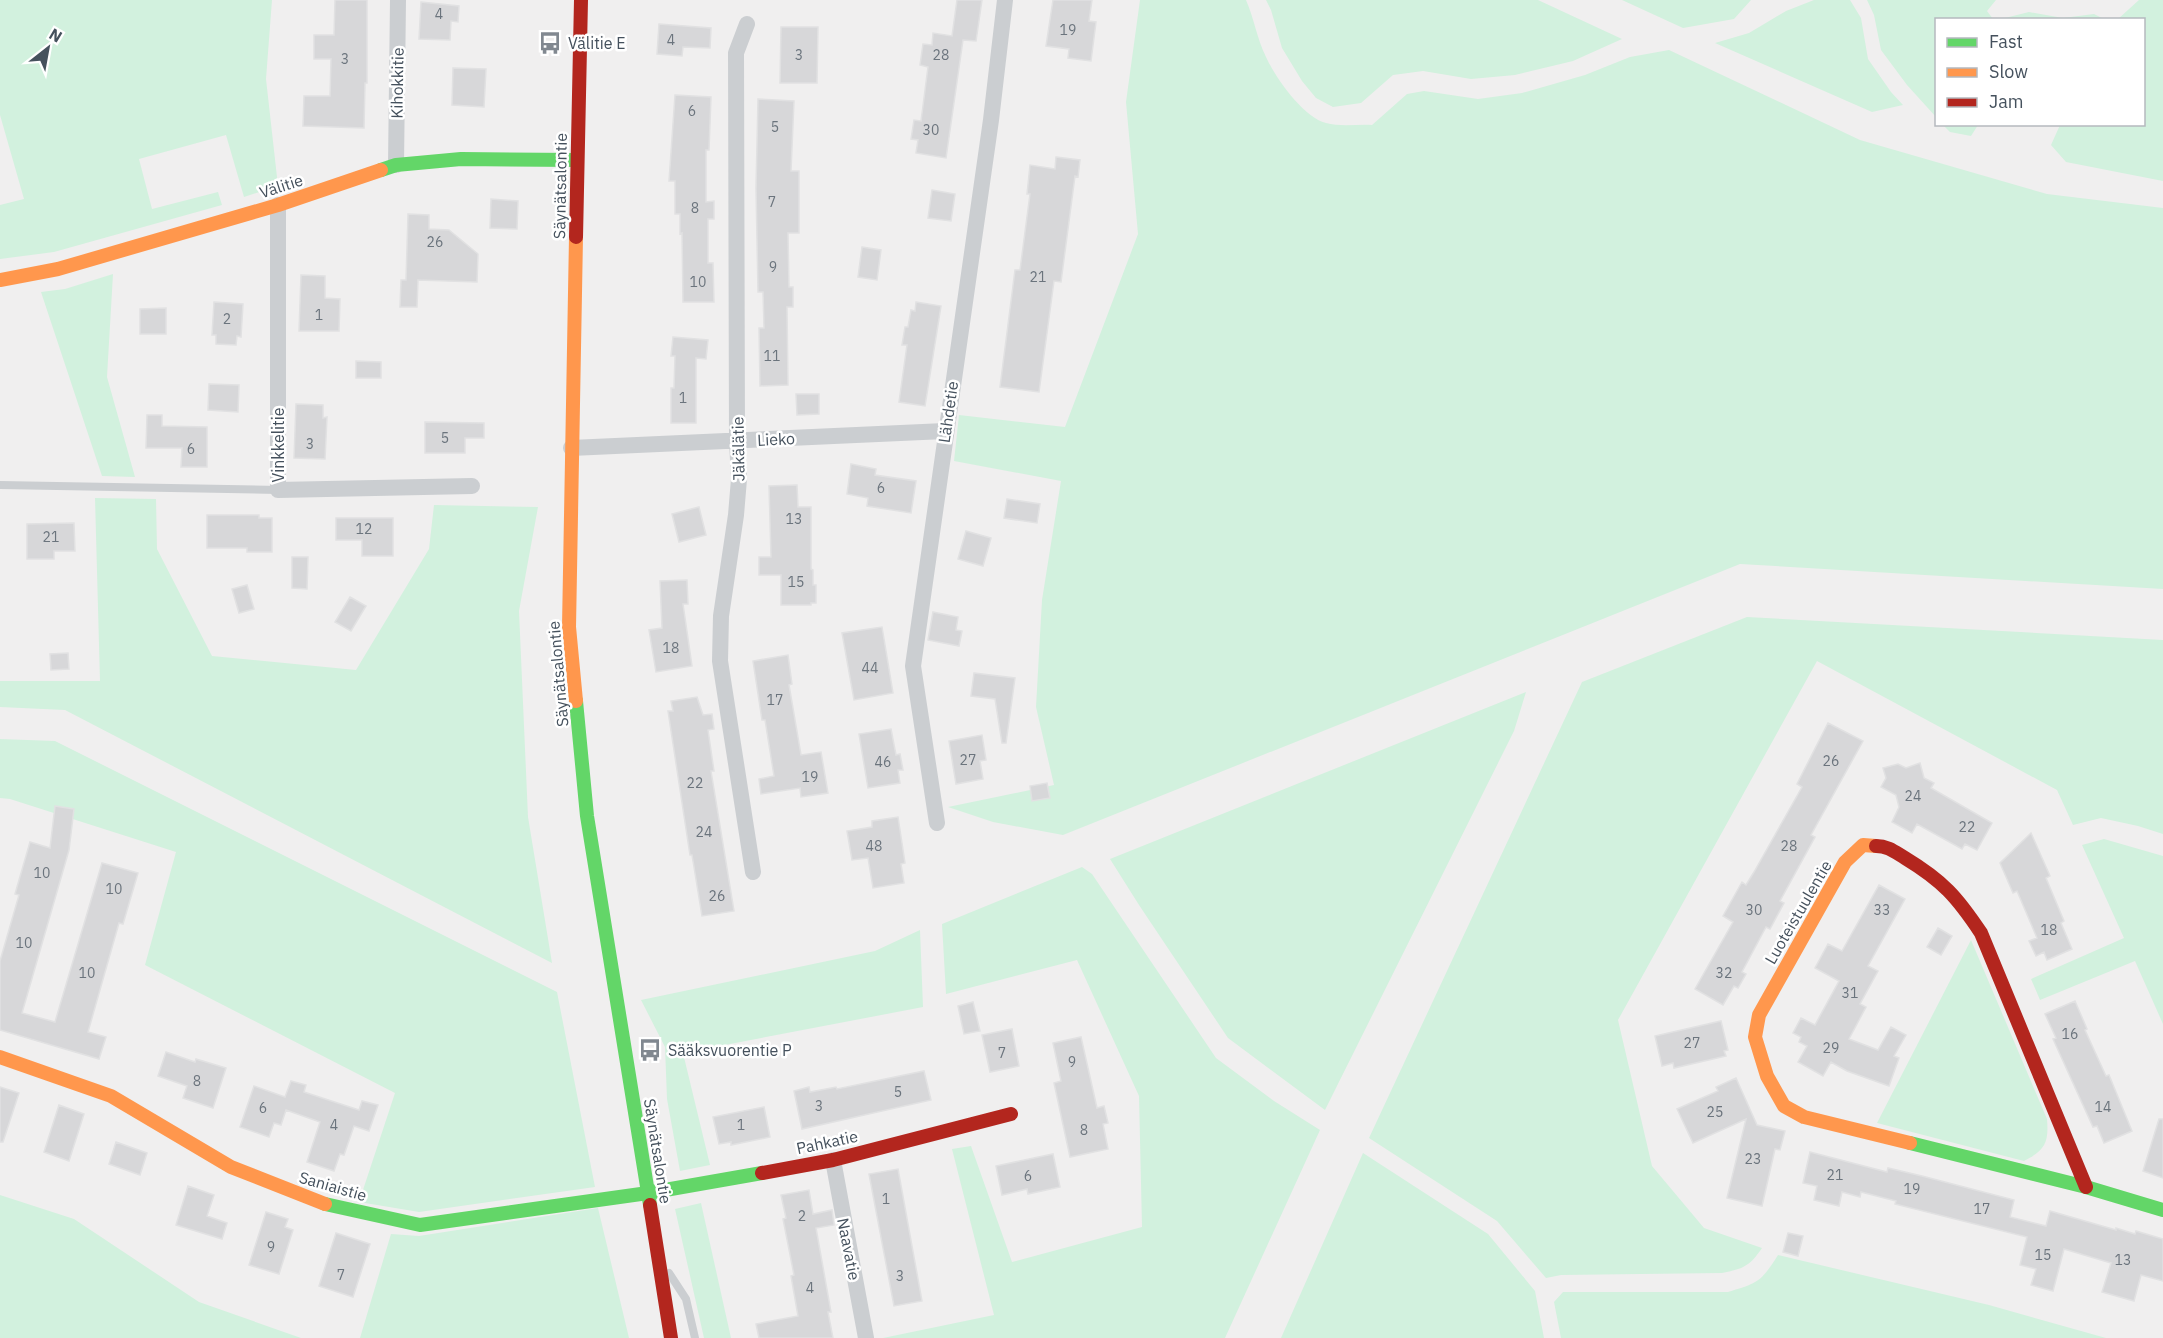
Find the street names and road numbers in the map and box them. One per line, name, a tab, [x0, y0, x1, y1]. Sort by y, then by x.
street label: Kihokkitie	[386, 47, 408, 119]
street label: Säynätsalontie	[549, 133, 571, 239]
street label: Välitie	[257, 170, 305, 202]
street label: Lähdetie	[934, 380, 962, 444]
street label: Vinkkelitie	[268, 407, 288, 482]
street label: Jäkälätie	[727, 416, 749, 482]
street label: Lieko	[757, 428, 795, 450]
street label: Säynätsalontie	[543, 620, 573, 728]
street label: Luoteistuulentie	[1760, 856, 1836, 967]
street label: Säynätsalontie	[640, 1097, 676, 1205]
street label: Pahkatie	[794, 1126, 860, 1158]
street label: Saniaistie	[297, 1167, 369, 1205]
street label: Naavatie	[833, 1216, 865, 1282]

